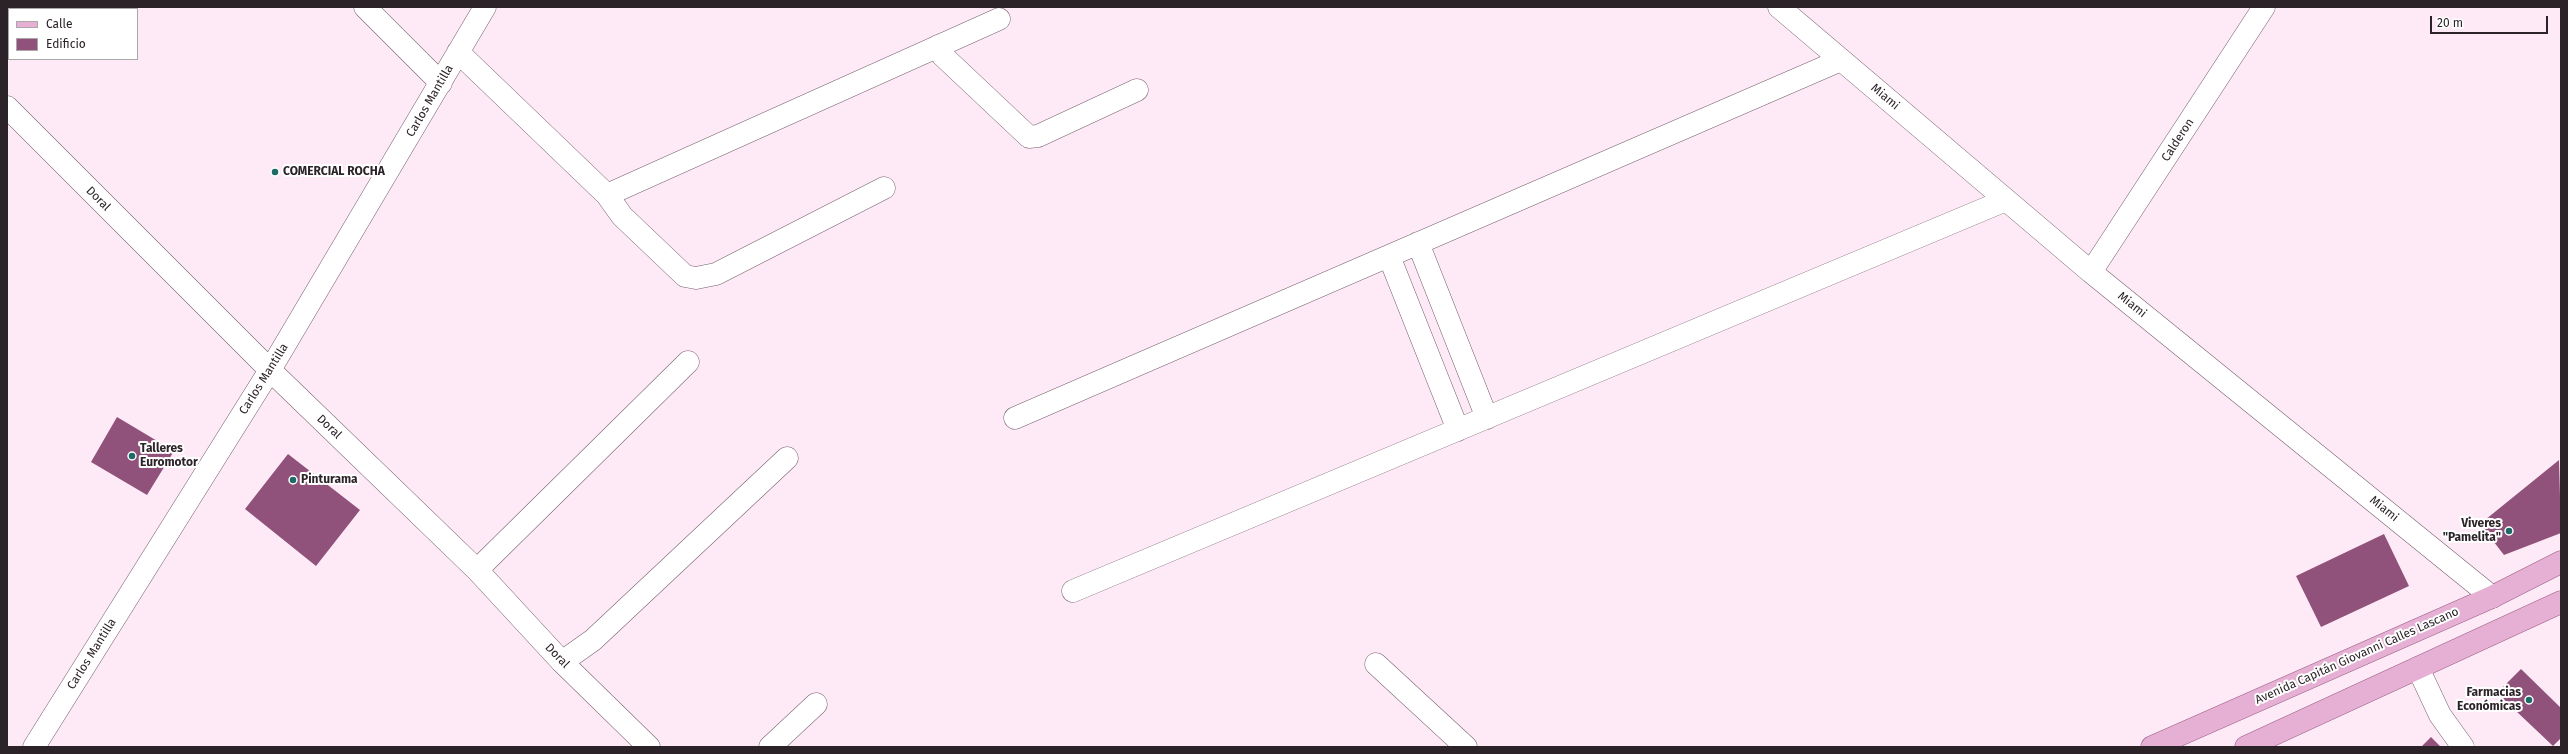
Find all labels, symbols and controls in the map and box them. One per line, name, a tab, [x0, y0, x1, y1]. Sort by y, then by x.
legend	[8, 8, 138, 60]
scale bar	[2432, 8, 2550, 34]
text: 20 m	[2437, 16, 2463, 30]
text: Calle	[46, 17, 73, 31]
text: Edificio	[46, 37, 86, 51]
street label: Carlos Mantilla	[403, 62, 457, 140]
street label: Miami	[1868, 81, 1902, 113]
street label: Calderon	[2159, 116, 2197, 164]
place label: COMERCIAL ROCHA	[283, 165, 385, 179]
marker: COMERCIAL ROCHA	[270, 167, 280, 177]
street label: Doral	[83, 184, 113, 214]
street label: Miami	[2115, 289, 2149, 321]
street label: Carlos Mantilla	[236, 341, 292, 417]
street label: Doral	[314, 412, 344, 442]
place label: Talleres Euromotor	[140, 442, 198, 470]
marker: Talleres Euromotor	[127, 451, 137, 461]
place label: Pinturama	[301, 473, 358, 487]
marker: Pinturama	[288, 475, 298, 485]
street label: Miami	[2367, 493, 2401, 525]
place label: Viveres "Pamelita"	[2443, 517, 2501, 545]
marker: Viveres "Pamelita"	[2504, 526, 2514, 536]
street label: Avenida Capitán Giovanni Calles Lascano	[2253, 604, 2461, 708]
street label: Carlos Mantilla	[64, 616, 120, 692]
street label: Doral	[542, 641, 572, 671]
place label: Farmacias Económicas	[2457, 686, 2521, 714]
marker: Farmacias Económicas	[2524, 695, 2534, 705]

